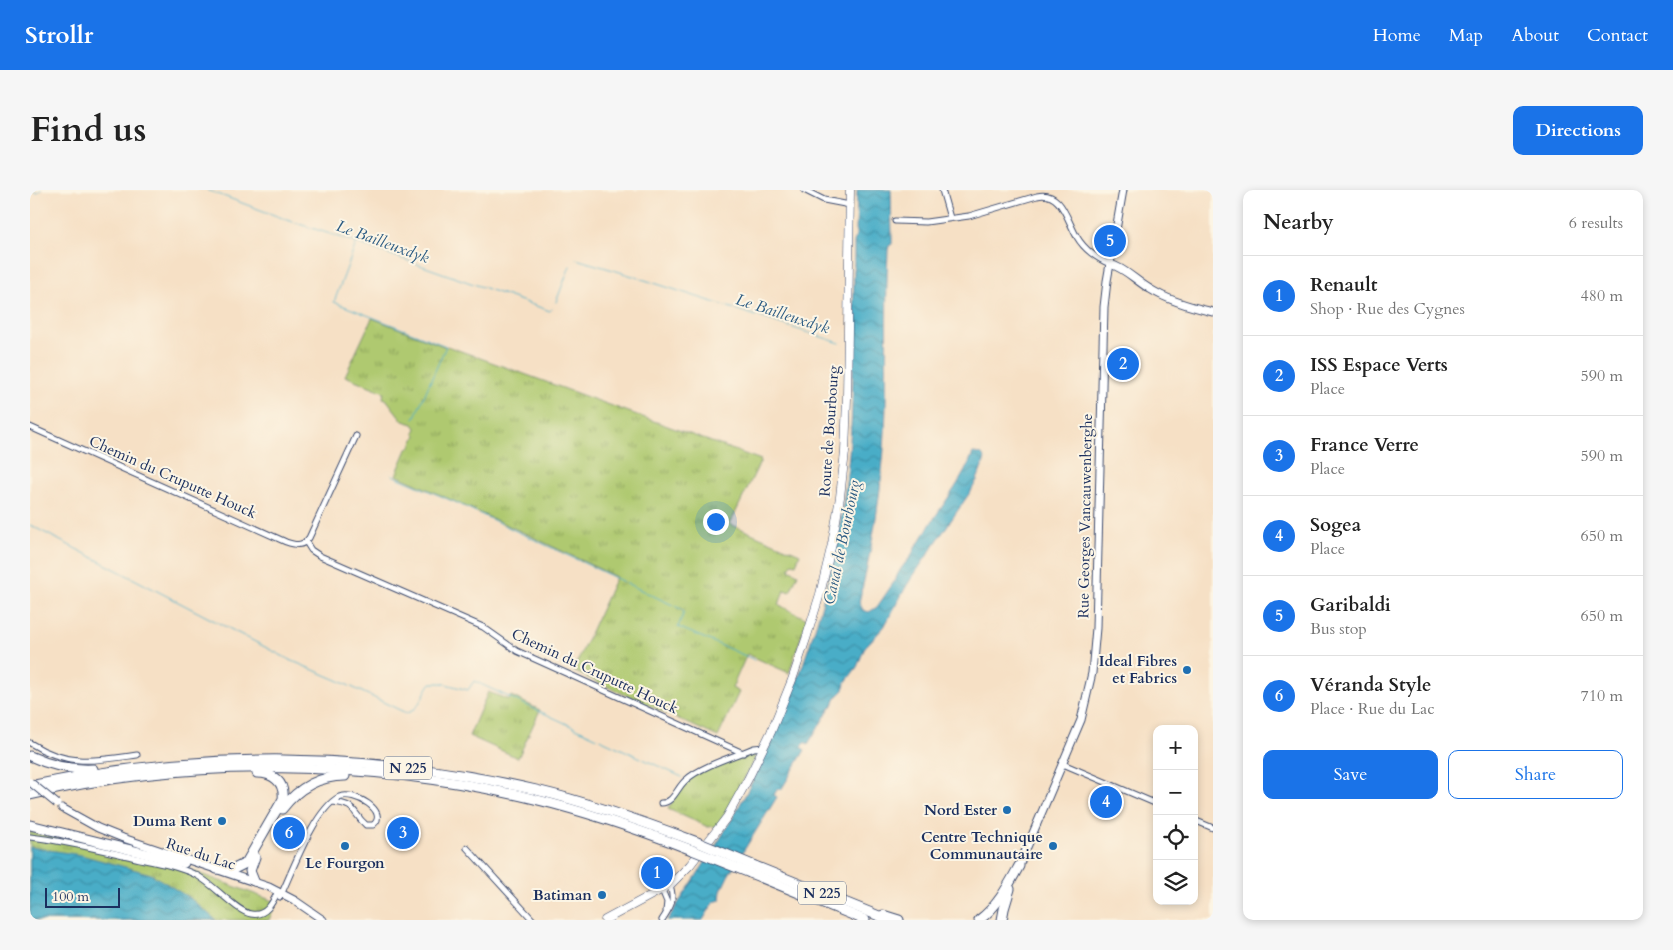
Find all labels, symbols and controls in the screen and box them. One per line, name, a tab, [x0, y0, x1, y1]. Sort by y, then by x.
text: Strollr	[25, 19, 93, 52]
text: Home	[1373, 23, 1421, 48]
text: Map	[1449, 23, 1483, 48]
text: About	[1511, 23, 1559, 48]
text: Contact	[1587, 23, 1648, 48]
text: Find us	[30, 106, 146, 154]
button: Directions	[1513, 106, 1643, 155]
text: Nearby	[1263, 208, 1334, 237]
text: 6 results	[1569, 212, 1623, 234]
water label: Le Bailleuxdyk	[333, 215, 432, 269]
pin: 5	[1094, 222, 1126, 260]
text: Renault	[1310, 272, 1377, 298]
text: 1	[1275, 285, 1283, 307]
text: 480 m	[1581, 285, 1623, 307]
water label: Le Bailleuxdyk	[733, 288, 833, 340]
text: Shop · Rue des Cygnes	[1310, 298, 1465, 320]
pin: 2	[1107, 345, 1139, 383]
text: ISS Espace Verts	[1310, 352, 1448, 378]
street label: Route de Bourbourg	[814, 364, 844, 497]
text: 2	[1275, 365, 1283, 387]
text: 590 m	[1581, 365, 1623, 387]
text: Place	[1310, 378, 1345, 400]
street label: Rue Georges Vancauwenberghe	[1073, 413, 1097, 619]
street label: Chemin du Cruputte Houck	[86, 431, 260, 523]
text: France Verre	[1310, 432, 1419, 458]
text: 3	[1275, 445, 1283, 467]
text: 590 m	[1581, 445, 1623, 467]
text: Place	[1310, 458, 1345, 480]
water label: Canal de Bourbourg	[818, 477, 866, 607]
your location	[703, 509, 729, 535]
text: Sogea	[1310, 512, 1361, 538]
text: 4	[1275, 525, 1283, 547]
text: 650 m	[1581, 525, 1623, 547]
text: Place	[1310, 538, 1345, 560]
text: Garibaldi	[1310, 592, 1391, 618]
text: 5	[1275, 605, 1283, 627]
text: 650 m	[1581, 605, 1623, 627]
text: Bus stop	[1310, 618, 1367, 640]
street label: Chemin du Cruputte Houck	[508, 624, 682, 718]
place label: Ideal Fibres et Fabrics	[1099, 651, 1177, 688]
marker: Ideal Fibres et Fabrics	[1181, 664, 1193, 676]
text: Véranda Style	[1310, 672, 1431, 698]
text: 6	[1275, 685, 1283, 707]
text: 710 m	[1581, 685, 1623, 707]
text: Place · Rue du Lac	[1310, 698, 1435, 720]
map controls	[1153, 725, 1198, 905]
button: +	[1153, 725, 1198, 770]
button: Save	[1263, 750, 1438, 799]
button: Share	[1448, 750, 1623, 799]
road number: N 225	[384, 756, 432, 780]
button: −	[1153, 770, 1198, 815]
pin: 4	[1090, 783, 1122, 821]
place label: Nord Ester	[924, 800, 998, 820]
marker: Nord Ester	[1001, 804, 1013, 816]
place label: Duma Rent	[133, 811, 213, 831]
pin: 6	[273, 814, 305, 852]
pin: 3	[387, 814, 419, 852]
marker: Duma Rent	[216, 815, 228, 827]
button: locate	[1153, 815, 1198, 860]
place label: Centre Technique Communautaire	[921, 827, 1043, 864]
street label: Rue du Lac	[164, 833, 239, 875]
marker: Le Fourgon	[339, 840, 351, 852]
marker: Centre Technique Communautaire	[1047, 840, 1059, 852]
place label: Le Fourgon	[305, 853, 385, 873]
pin: 1	[641, 854, 673, 892]
button: layers	[1153, 860, 1198, 905]
road number: N 225	[798, 881, 846, 904]
scale bar	[45, 885, 120, 908]
place label: Batiman	[533, 885, 592, 905]
text: 100 m	[52, 887, 89, 906]
marker: Batiman	[596, 889, 608, 901]

